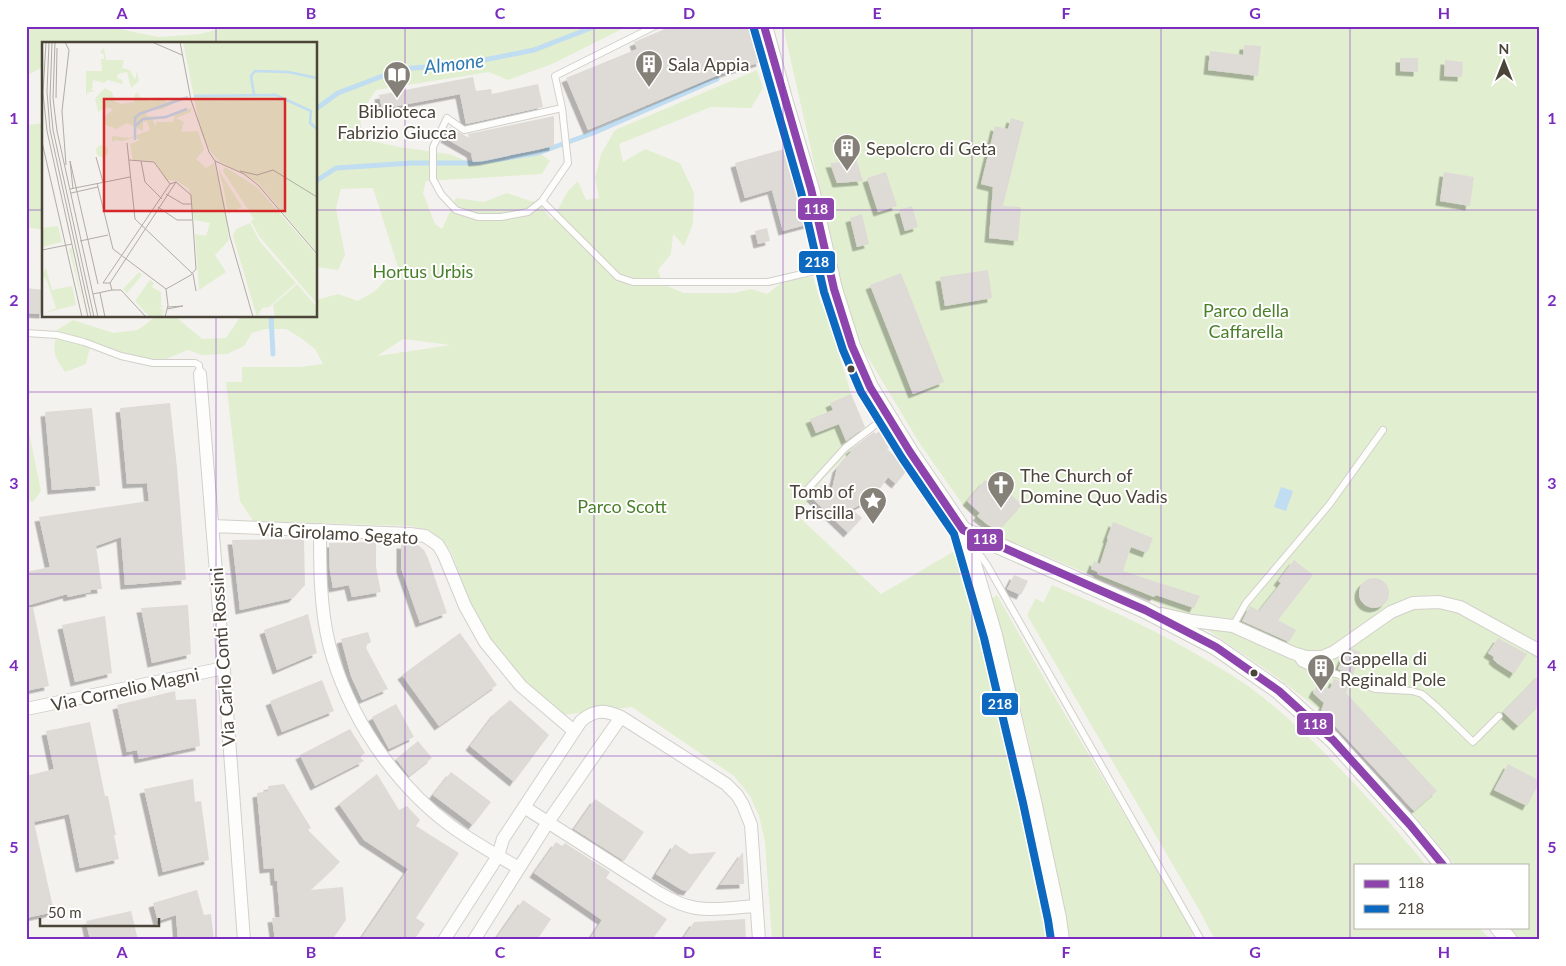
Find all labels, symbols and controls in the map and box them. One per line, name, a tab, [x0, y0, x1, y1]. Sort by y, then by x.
text: A	[115, 3, 128, 22]
text: B	[306, 3, 316, 22]
text: C	[495, 3, 506, 22]
text: D	[683, 3, 695, 22]
text: E	[872, 3, 882, 22]
text: F	[1061, 3, 1071, 22]
text: G	[1249, 3, 1261, 22]
text: H	[1438, 3, 1450, 22]
north arrow	[1478, 38, 1528, 88]
text: N	[1499, 40, 1509, 57]
inset map	[42, 42, 318, 318]
water label: Almone	[422, 48, 485, 78]
building icon: Sala Appia	[634, 49, 664, 88]
place label: Sala Appia	[668, 53, 749, 75]
library icon: Biblioteca Fabrizio Giucca	[382, 60, 412, 99]
place label: Biblioteca Fabrizio Giucca	[337, 100, 457, 143]
text: 1	[9, 108, 19, 127]
text: 1	[1547, 108, 1557, 127]
building icon: Sepolcro di Geta	[832, 133, 862, 172]
place label: Sepolcro di Geta	[866, 137, 996, 159]
line badge: 118	[797, 197, 835, 221]
text: 118	[804, 200, 828, 217]
line badge: 218	[798, 250, 836, 274]
text: 218	[805, 253, 829, 270]
park label: Hortus Urbis	[373, 260, 474, 282]
text: 2	[9, 290, 19, 309]
text: 2	[1547, 290, 1557, 309]
park label: Parco della Caffarella	[1203, 299, 1289, 342]
unlabelled marker	[846, 364, 856, 374]
place label: The Church of Domine Quo Vadis	[1020, 464, 1168, 507]
church icon: The Church of Domine Quo Vadis	[986, 470, 1016, 509]
text: 3	[9, 473, 19, 492]
text: 3	[1547, 473, 1557, 492]
place label: Tomb of Priscilla	[790, 480, 855, 523]
place icon: Tomb of Priscilla	[858, 486, 888, 525]
park label: Parco Scott	[577, 495, 667, 517]
street label: Via Girolamo Segato	[257, 518, 419, 548]
line badge: 118	[966, 528, 1004, 552]
text: 118	[973, 530, 997, 547]
street label: Via Carlo Conti Rossini	[205, 567, 239, 747]
place label: Cappella di Reginald Pole	[1340, 647, 1446, 690]
building icon: Cappella di Reginald Pole	[1306, 653, 1336, 692]
text: 4	[9, 655, 19, 674]
text: 4	[1547, 655, 1557, 674]
street label: Via Cornelio Magni	[49, 663, 201, 715]
unlabelled marker	[1249, 668, 1259, 678]
line badge: 218	[981, 692, 1019, 716]
text: 218	[988, 695, 1012, 712]
line badge: 118	[1296, 712, 1334, 736]
text: 118	[1303, 715, 1327, 732]
text: 5	[9, 837, 19, 856]
text: 5	[1547, 837, 1557, 856]
legend	[1354, 864, 1528, 928]
text: 118	[1398, 873, 1424, 891]
scale bar	[40, 896, 159, 928]
text: 218	[1398, 899, 1424, 917]
text: 50 m	[48, 903, 82, 921]
text: A	[115, 942, 128, 961]
text: B	[306, 942, 316, 961]
text: C	[495, 942, 506, 961]
text: D	[683, 942, 695, 961]
text: E	[872, 942, 882, 961]
text: F	[1061, 942, 1071, 961]
text: G	[1249, 942, 1261, 961]
text: H	[1438, 942, 1450, 961]

